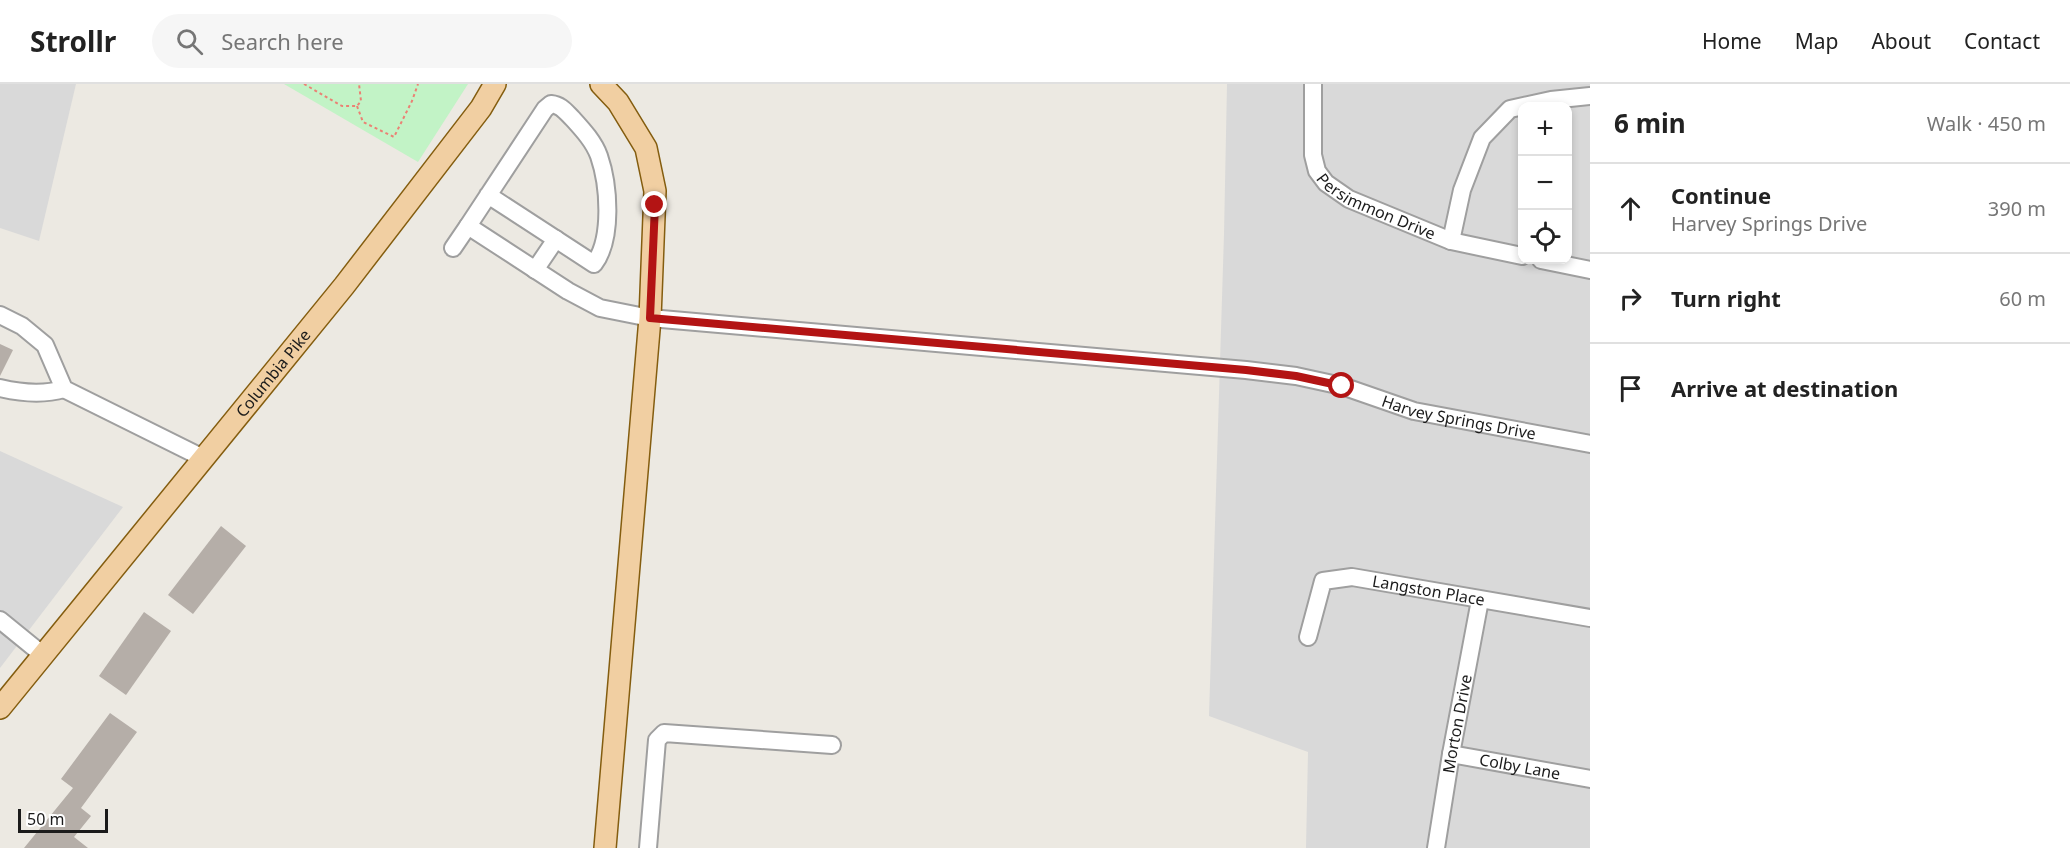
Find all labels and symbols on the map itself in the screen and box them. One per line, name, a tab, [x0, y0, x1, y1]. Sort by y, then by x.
street label: Persimmon Drive	[1311, 169, 1439, 244]
route end	[641, 191, 667, 217]
street label: Columbia Pike	[231, 325, 315, 422]
route start	[1328, 372, 1354, 398]
street label: Harvey Springs Drive	[1379, 390, 1538, 445]
street label: Langston Place	[1371, 570, 1487, 611]
street label: Morton Drive	[1437, 673, 1477, 775]
street label: Colby Lane	[1478, 748, 1562, 784]
scale bar	[18, 806, 108, 834]

